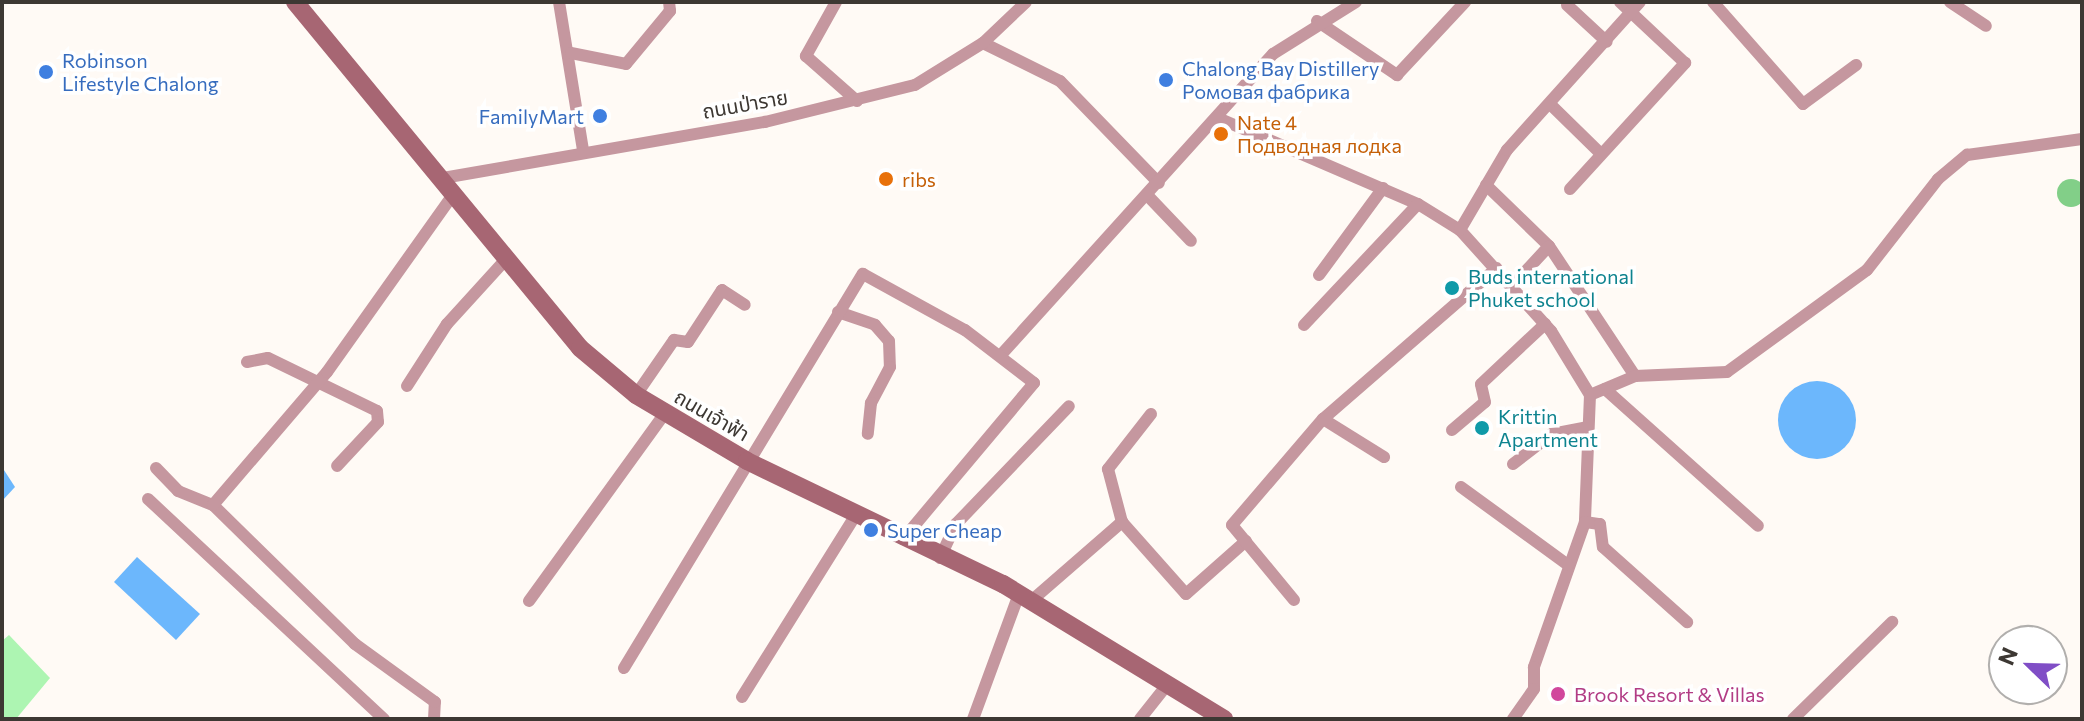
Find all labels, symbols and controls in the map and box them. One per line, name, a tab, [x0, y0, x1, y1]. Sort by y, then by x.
place label: Robinson Lifestyle Chalong	[62, 48, 219, 95]
place label: Chalong Bay Distillery Ромовая фабрика	[1182, 56, 1379, 103]
marker: Robinson Lifestyle Chalong	[37, 63, 55, 81]
marker: Chalong Bay Distillery Ромовая фабрика	[1157, 71, 1175, 89]
street label: ถนนป่าราย	[700, 85, 790, 123]
place label: FamilyMart	[479, 104, 584, 128]
marker: FamilyMart	[591, 107, 609, 125]
place label: Nate 4 Подводная лодка	[1237, 110, 1402, 157]
marker: Nate 4 Подводная лодка	[1212, 125, 1230, 143]
place label: ribs	[902, 167, 936, 191]
marker: ribs	[877, 170, 895, 188]
place label: Buds international Phuket school	[1468, 264, 1634, 311]
marker: Buds international Phuket school	[1443, 279, 1461, 297]
street label: ถนนเจ้าฟ้า	[670, 384, 754, 446]
place label: Krittin Apartment	[1498, 404, 1598, 451]
marker: Krittin Apartment	[1473, 419, 1491, 437]
place label: Super Cheap	[887, 518, 1002, 542]
marker: Super Cheap	[862, 521, 880, 539]
north arrow	[1988, 625, 2068, 705]
text: N	[1992, 643, 2023, 669]
place label: Brook Resort & Villas	[1574, 682, 1765, 706]
marker: Brook Resort & Villas	[1549, 685, 1567, 703]

